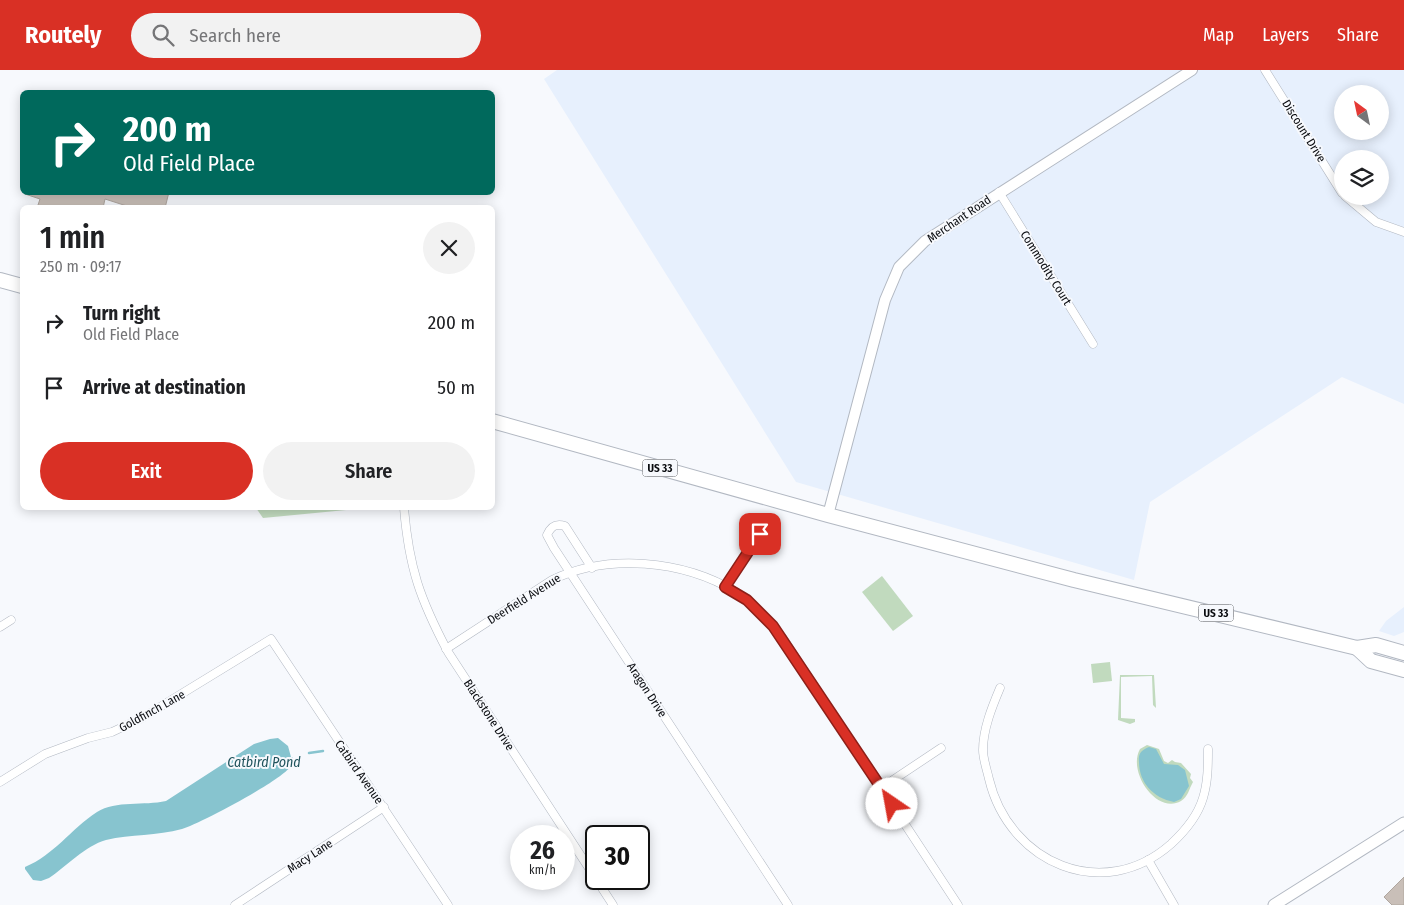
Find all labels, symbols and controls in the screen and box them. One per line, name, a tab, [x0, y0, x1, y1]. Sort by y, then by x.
search box	[131, 13, 481, 58]
text: Routely	[25, 21, 101, 49]
icon: search	[149, 21, 177, 49]
text: Search here	[189, 24, 281, 47]
text: Map	[1203, 24, 1234, 46]
text: Layers	[1262, 24, 1309, 46]
text: Share	[1337, 24, 1379, 46]
north arrow	[1334, 85, 1389, 140]
map controls	[1334, 85, 1389, 205]
street label: Discount Drive	[1279, 97, 1329, 165]
text: 200 m	[123, 108, 211, 150]
icon: right	[40, 110, 105, 175]
text: Old Field Place	[123, 150, 255, 177]
button: layers	[1334, 150, 1389, 205]
street label: Merchant Road	[925, 193, 993, 245]
text: 1 min	[40, 220, 105, 256]
button: close	[423, 222, 475, 274]
street label: Commodity Court	[1018, 228, 1074, 308]
text: 250 m · 09:17	[40, 257, 121, 276]
text: Turn right	[83, 302, 160, 325]
icon: right	[40, 309, 68, 337]
text: 200 m	[428, 311, 475, 334]
text: Old Field Place	[83, 325, 179, 344]
icon: arrive	[40, 374, 68, 402]
text: Arrive at destination	[83, 376, 246, 399]
text: 50 m	[437, 376, 475, 399]
button: Exit	[40, 442, 253, 500]
button: Share	[263, 442, 475, 500]
road number: US 33	[642, 459, 678, 476]
pin	[739, 513, 781, 555]
icon: arrive	[746, 520, 774, 548]
street label: Deerfield Avenue	[485, 571, 563, 627]
road number: US 33	[1198, 604, 1234, 622]
street label: Aragon Drive	[624, 660, 670, 720]
street label: Blackstone Drive	[461, 677, 517, 753]
street label: Goldfinch Lane	[117, 687, 187, 735]
street label: Catbird Avenue	[332, 738, 386, 807]
water label: Catbird Pond	[227, 754, 301, 771]
position arrow	[865, 777, 917, 829]
speed limit sign: 30	[585, 825, 650, 890]
street label: Macy Lane	[285, 836, 335, 876]
text: 26	[530, 836, 555, 866]
text: km/h	[529, 863, 556, 877]

